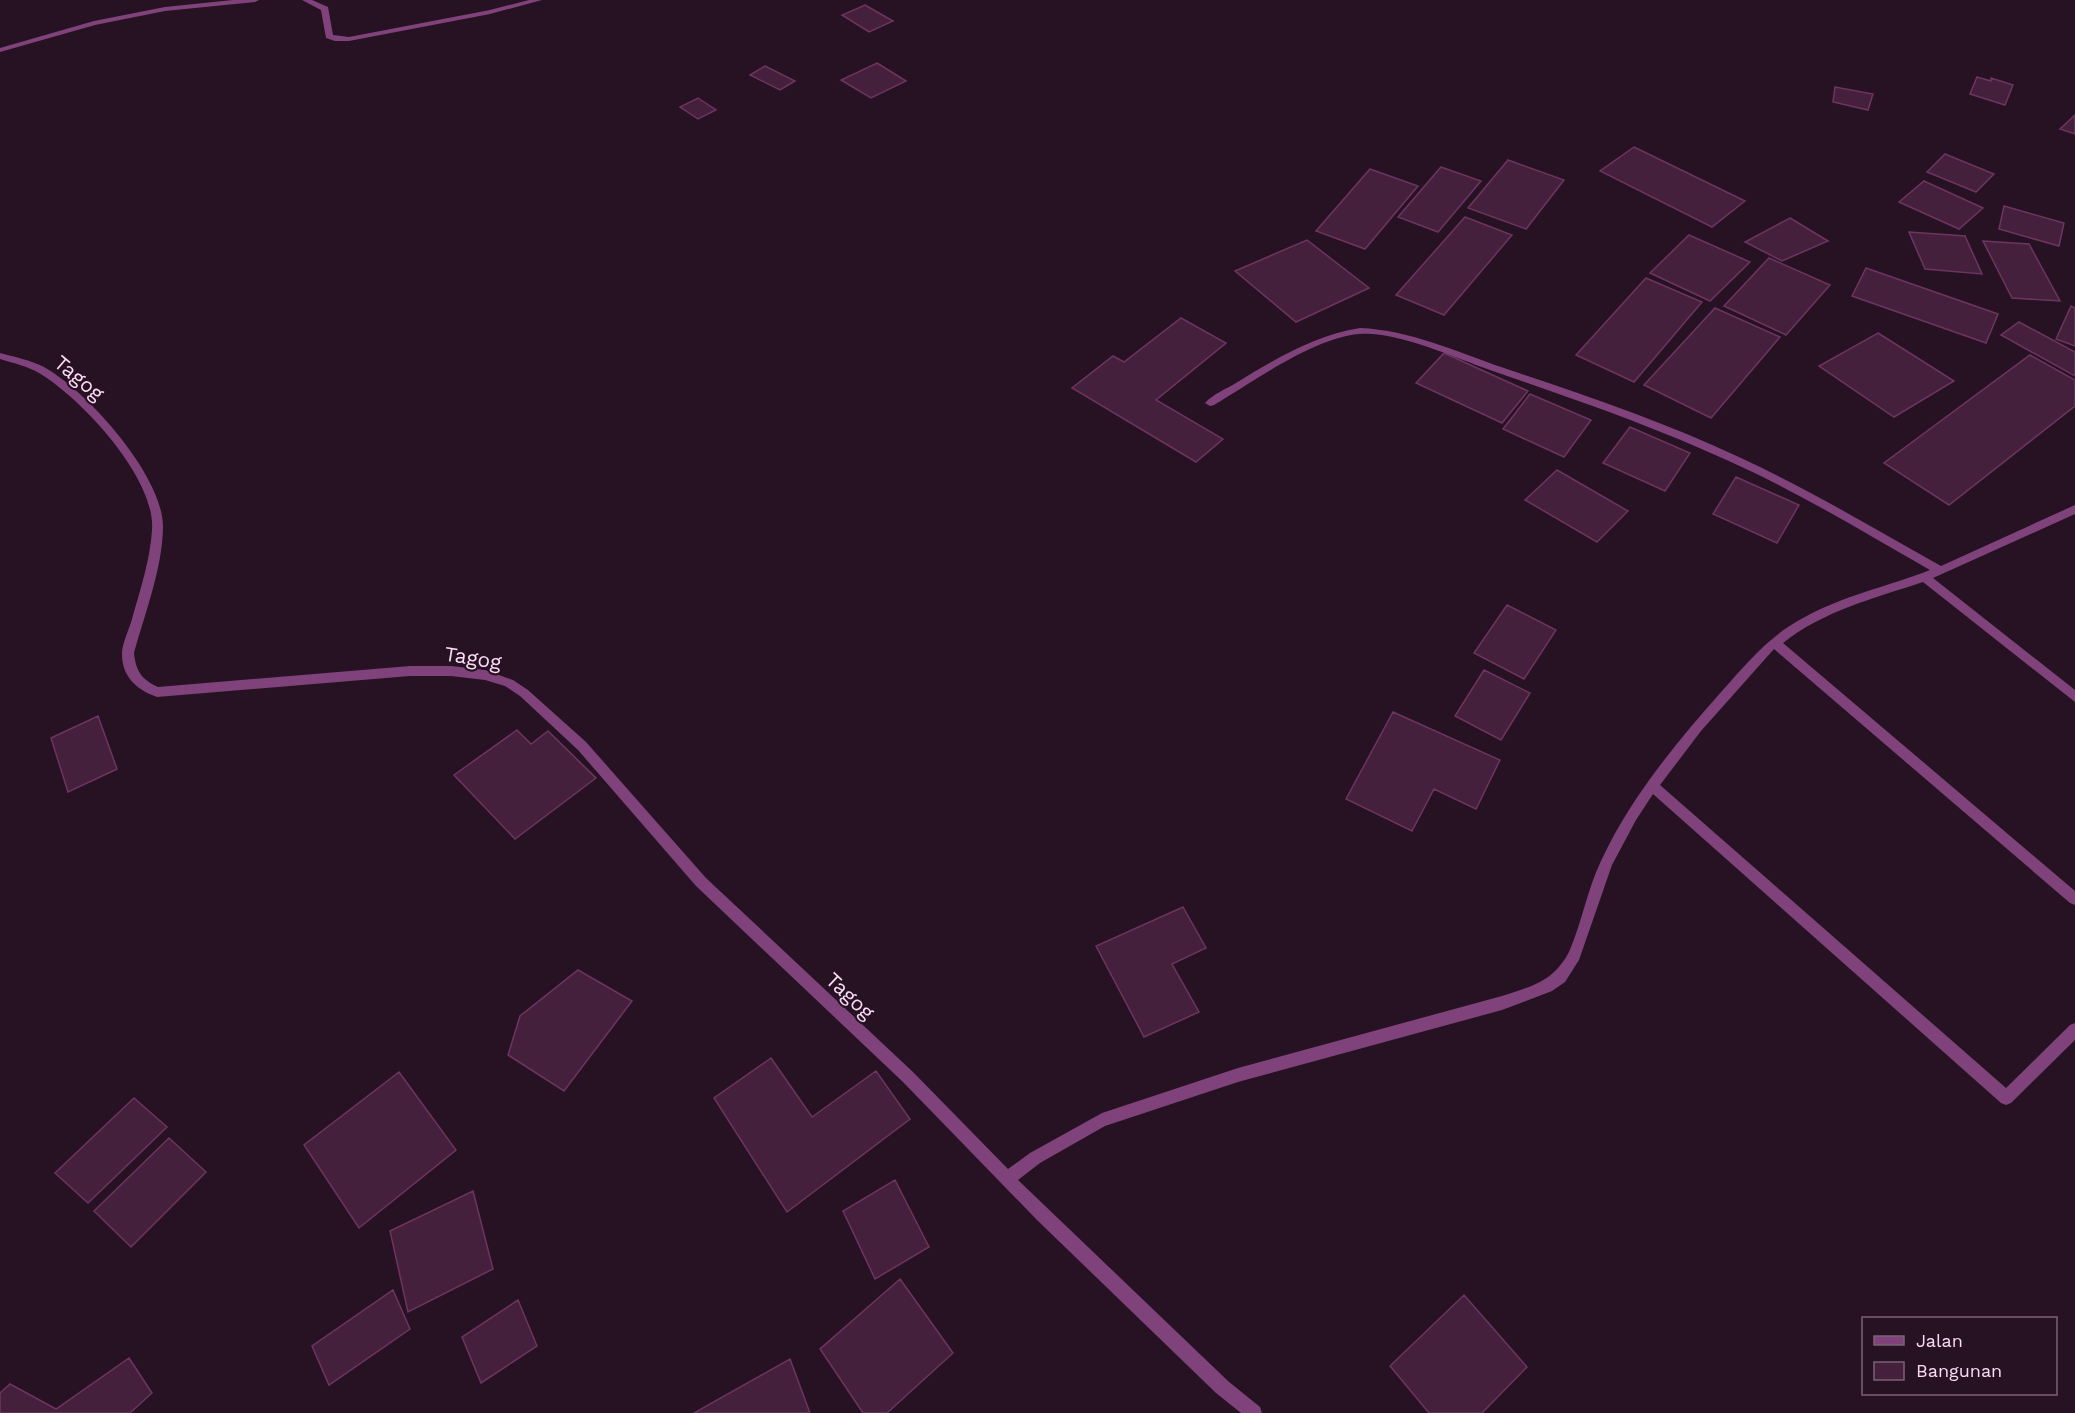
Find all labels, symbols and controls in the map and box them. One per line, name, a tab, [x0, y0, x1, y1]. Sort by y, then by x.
street label: Tagog	[49, 350, 110, 406]
street label: Tagog	[443, 641, 504, 674]
street label: Tagog	[821, 967, 880, 1025]
legend	[1862, 1317, 2057, 1395]
text: Jalan	[1916, 1330, 1963, 1351]
text: Bangunan	[1916, 1360, 2002, 1381]

